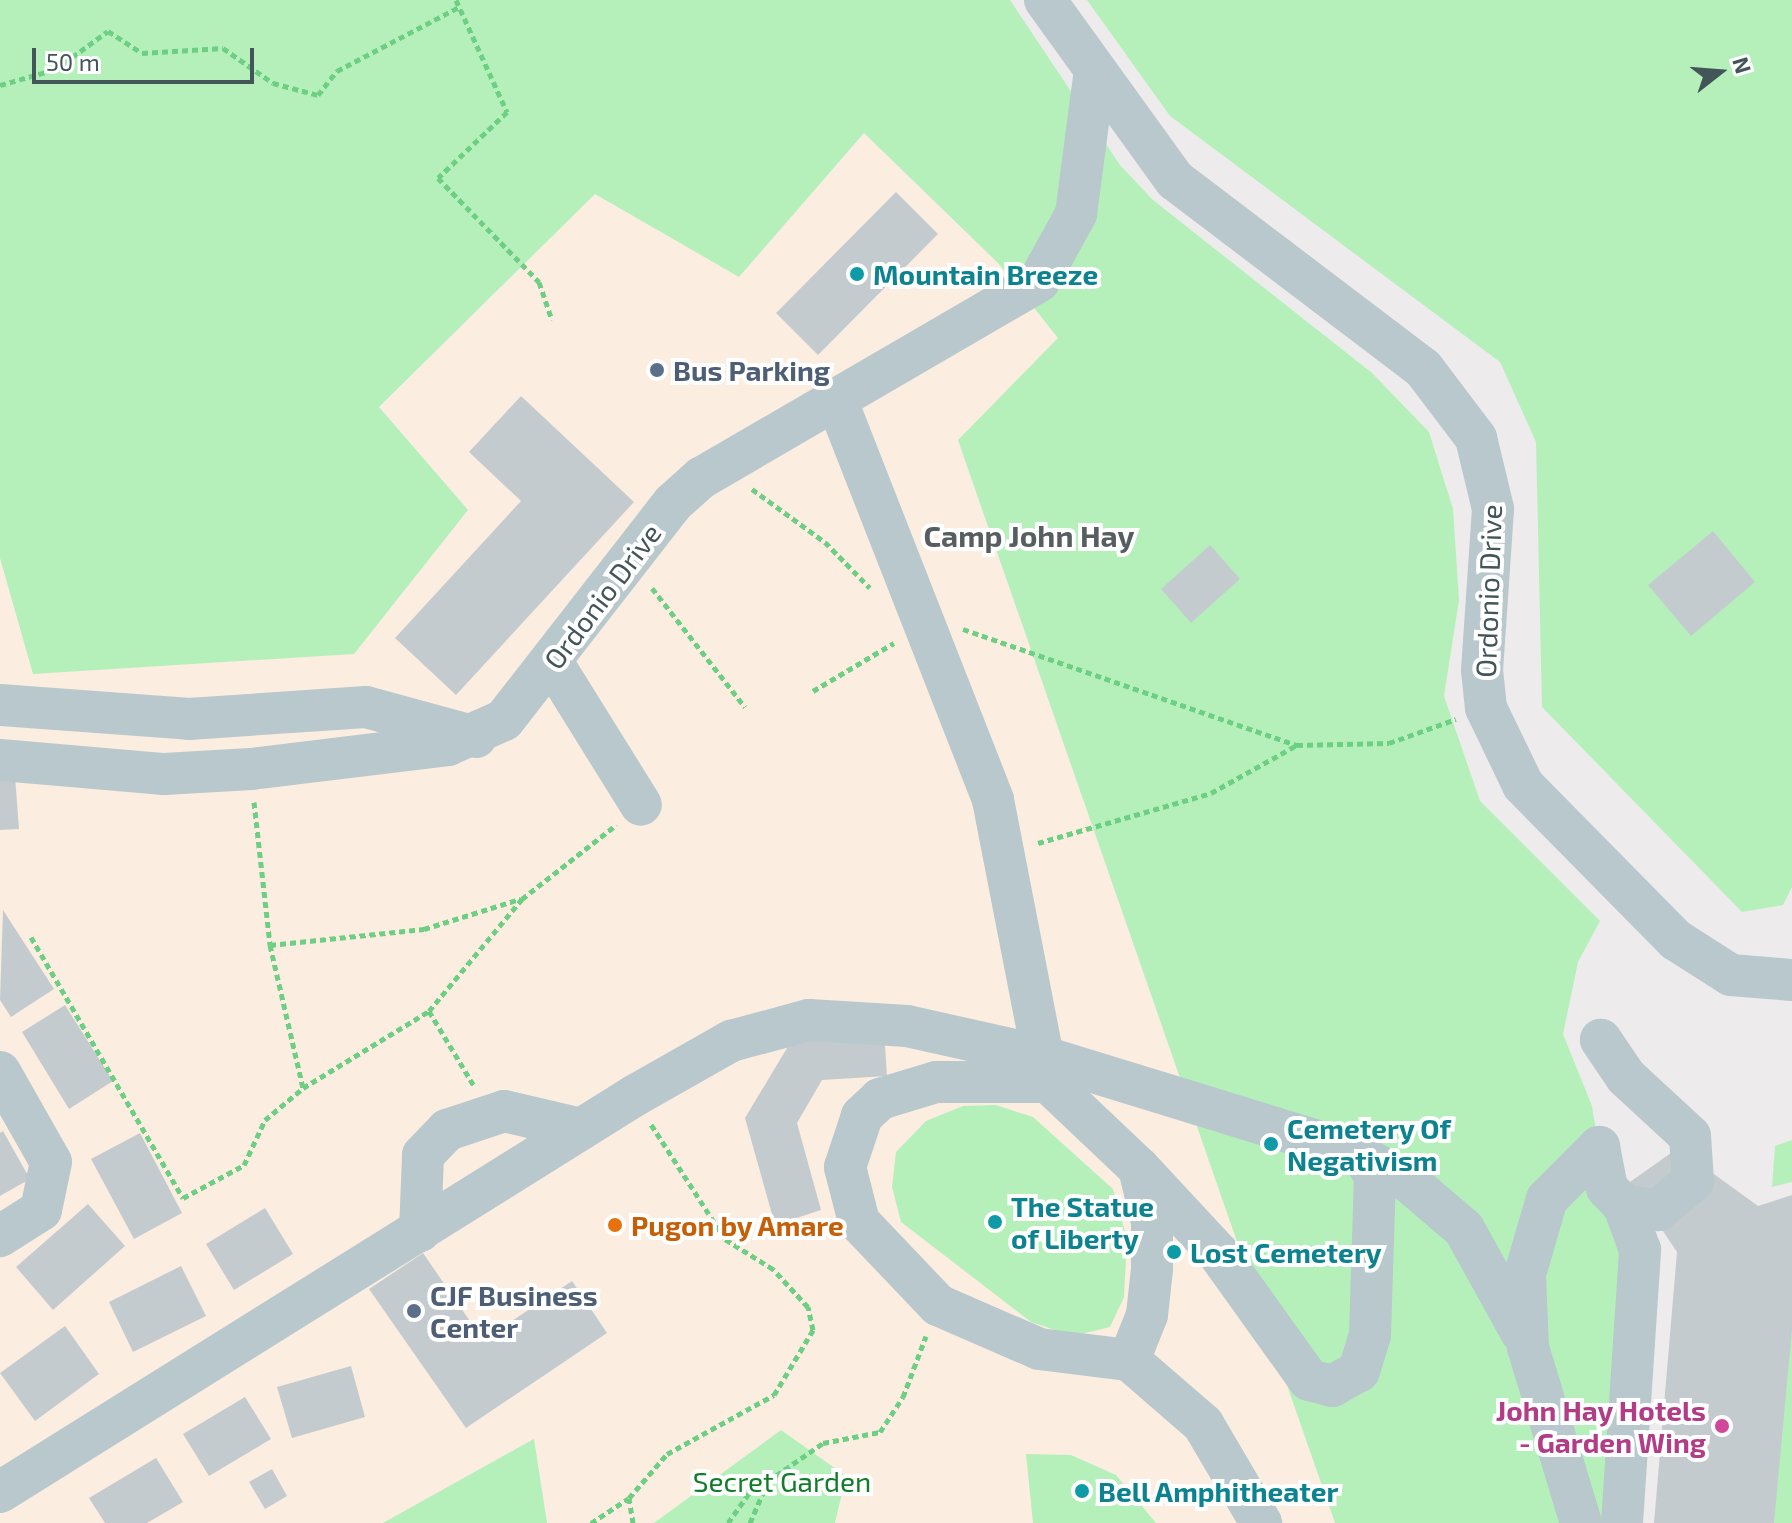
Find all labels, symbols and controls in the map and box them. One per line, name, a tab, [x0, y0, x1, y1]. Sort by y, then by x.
scale bar	[36, 32, 258, 82]
north arrow	[1680, 32, 1760, 112]
text: 50 m	[46, 47, 100, 76]
text: N	[1728, 54, 1758, 76]
place label: Mountain Breeze	[873, 257, 1098, 291]
marker: Mountain Breeze	[848, 265, 866, 283]
place label: Bus Parking	[673, 353, 830, 387]
marker: Bus Parking	[648, 361, 666, 379]
street label: Ordonio Drive	[1468, 504, 1508, 678]
street label: Ordonio Drive	[536, 517, 668, 675]
district label: Camp John Hay	[923, 517, 1135, 553]
place label: Cemetery Of Negativism	[1287, 1111, 1451, 1177]
marker: Cemetery Of Negativism	[1262, 1135, 1280, 1153]
place label: The Statue of Liberty	[1011, 1189, 1154, 1255]
place label: Pugon by Amare	[631, 1208, 845, 1242]
marker: The Statue of Liberty	[986, 1213, 1004, 1231]
marker: Pugon by Amare	[606, 1216, 624, 1234]
place label: Lost Cemetery	[1190, 1235, 1382, 1269]
marker: Lost Cemetery	[1165, 1243, 1183, 1261]
place label: CJF Business Center	[430, 1278, 598, 1344]
marker: CJF Business Center	[405, 1302, 423, 1320]
place label: John Hay Hotels - Garden Wing	[1495, 1393, 1706, 1459]
marker: John Hay Hotels - Garden Wing	[1713, 1417, 1731, 1435]
park label: Secret Garden	[693, 1464, 871, 1498]
place label: Bell Amphitheater	[1098, 1474, 1340, 1508]
marker: Bell Amphitheater	[1073, 1482, 1091, 1500]

